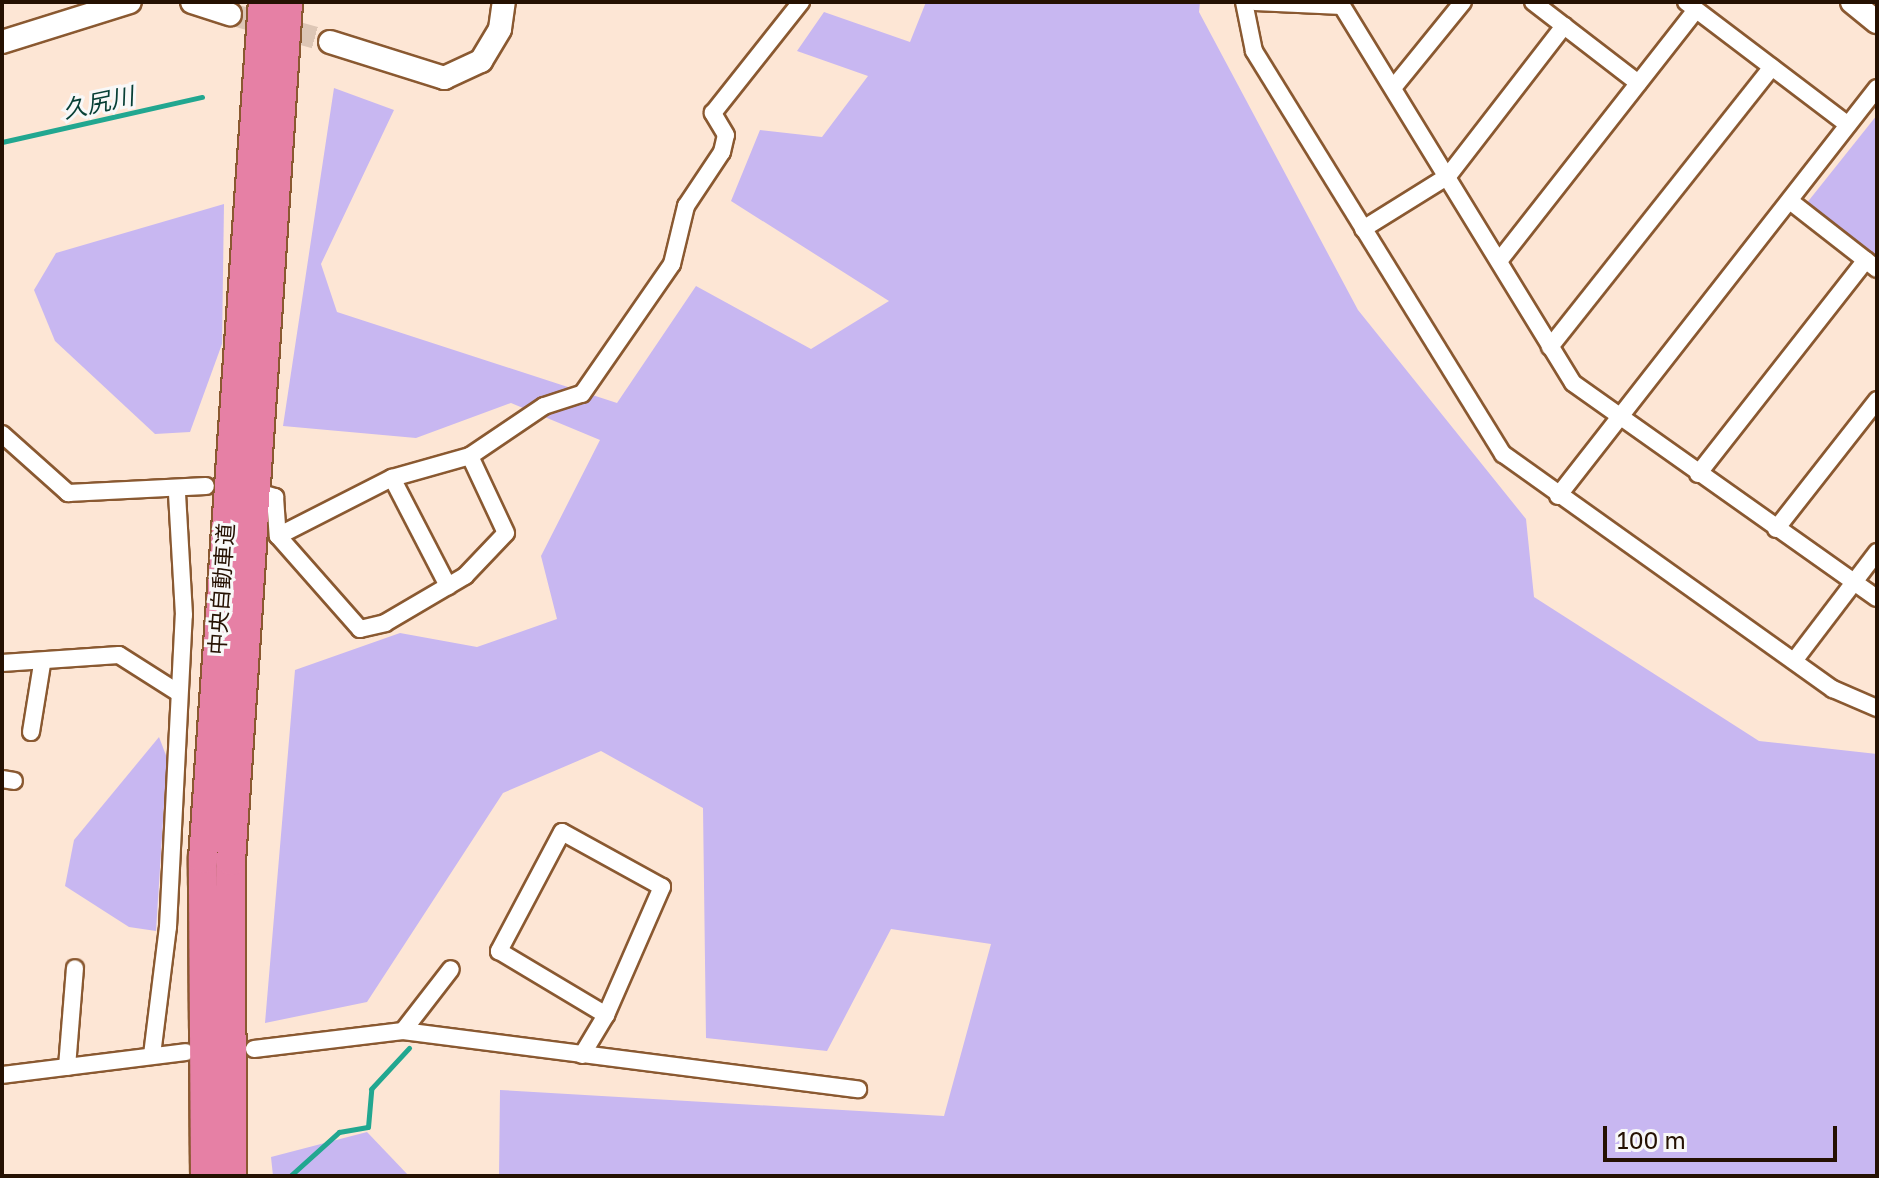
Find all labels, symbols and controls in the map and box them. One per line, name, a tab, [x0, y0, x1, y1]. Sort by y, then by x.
water label: 久尻川	[60, 80, 136, 124]
street label: 中央自動車道	[203, 522, 239, 656]
scale bar	[1607, 1110, 1841, 1160]
text: 100 m	[1617, 1125, 1686, 1154]

